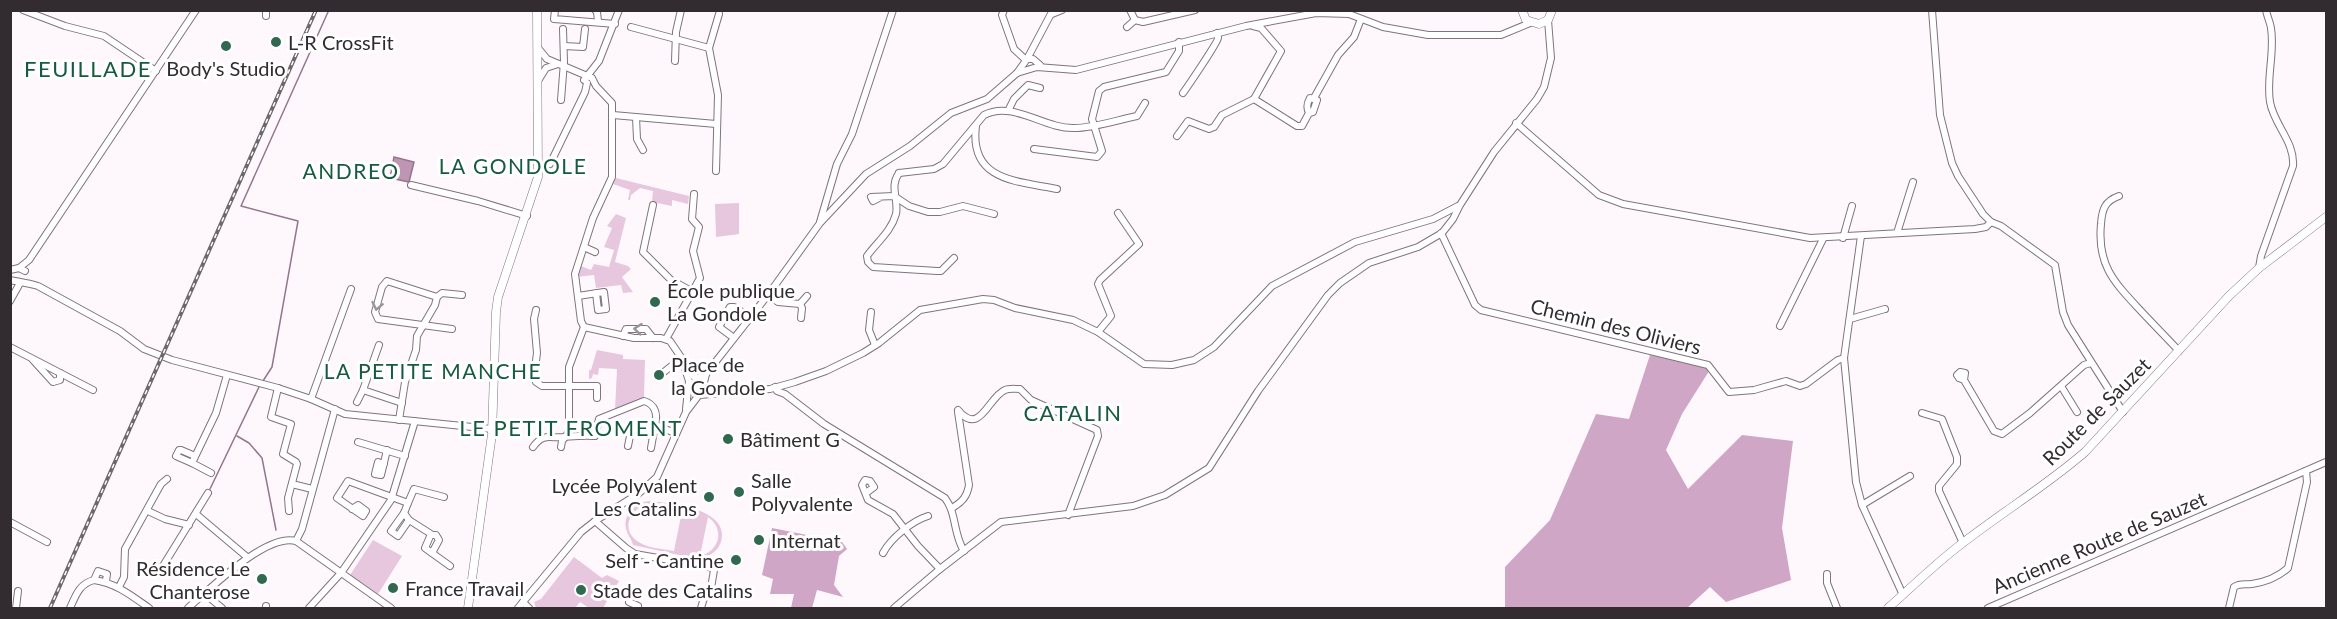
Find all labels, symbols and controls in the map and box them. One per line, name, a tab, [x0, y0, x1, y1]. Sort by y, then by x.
place label: L-R CrossFit	[288, 30, 394, 54]
marker: L-R CrossFit	[269, 35, 283, 49]
marker: Body's Studio	[219, 39, 233, 53]
district label: FEUILLADE	[24, 55, 152, 82]
place label: Body's Studio	[166, 56, 286, 80]
district label: LA GONDOLE	[439, 153, 587, 178]
district label: ANDREO	[303, 158, 400, 183]
place label: École publique La Gondole	[667, 278, 795, 325]
street label: Chemin des Oliviers	[1528, 293, 1704, 359]
marker: École publique La Gondole	[648, 295, 662, 309]
one-way arrow	[372, 301, 385, 311]
one-way arrow	[633, 323, 643, 336]
place label: Place de la Gondole	[671, 352, 766, 399]
street label: Route de Sauzet	[2037, 352, 2155, 470]
district label: LA PETITE MANCHE	[324, 358, 542, 383]
marker: Place de la Gondole	[652, 368, 666, 382]
district label: CATALIN	[1023, 399, 1123, 426]
district label: LE PETIT FROMENT	[459, 414, 683, 441]
place label: Bâtiment G	[740, 427, 840, 451]
marker: Bâtiment G	[721, 432, 735, 446]
place label: Salle Polyvalente	[751, 468, 853, 515]
place label: Lycée Polyvalent Les Catalins	[552, 473, 697, 520]
marker: Salle Polyvalente	[732, 485, 746, 499]
street label: Ancienne Route de Sauzet	[1988, 486, 2210, 598]
marker: Lycée Polyvalent Les Catalins	[702, 490, 716, 504]
place label: Internat	[771, 528, 841, 552]
marker: Internat	[752, 533, 766, 547]
place label: Self - Cantine	[605, 548, 724, 572]
marker: Self - Cantine	[729, 553, 743, 567]
place label: Résidence Le Chanterose	[136, 556, 250, 603]
marker: Résidence Le Chanterose	[255, 572, 269, 586]
place label: France Travail	[405, 576, 524, 600]
place label: Stade des Catalins	[593, 578, 753, 602]
marker: France Travail	[386, 581, 400, 595]
marker: Stade des Catalins	[574, 583, 588, 597]

